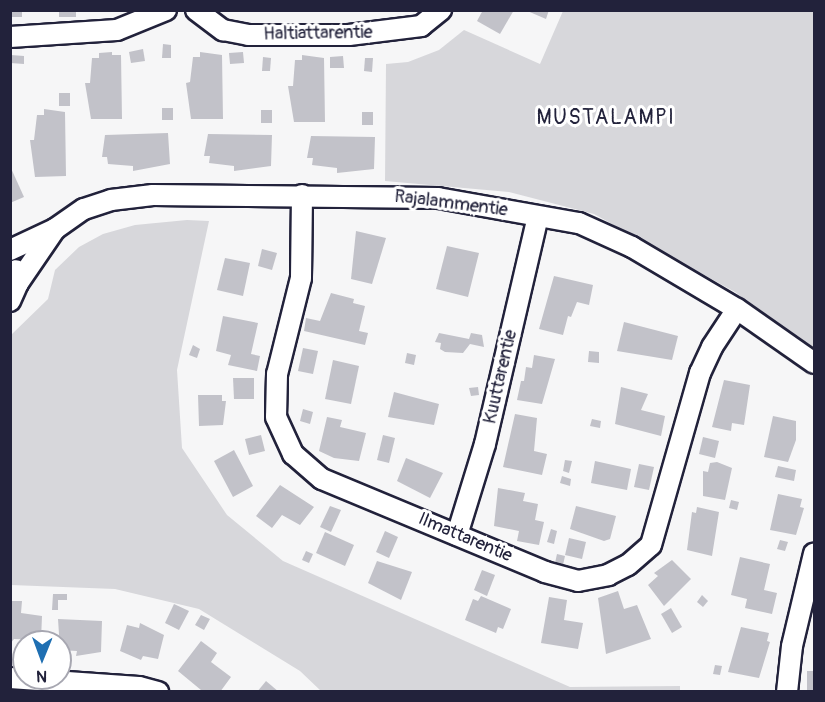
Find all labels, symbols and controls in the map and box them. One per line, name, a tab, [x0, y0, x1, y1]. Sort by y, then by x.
street label: Haltiattarentie	[263, 22, 373, 46]
district label: MUSTALAMPI	[536, 105, 676, 131]
street label: Rajalammentie	[393, 186, 509, 222]
street label: Kuuttarentie	[480, 328, 522, 426]
street label: Ilmattarentie	[415, 509, 515, 567]
north arrow	[12, 630, 72, 690]
text: N	[36, 666, 47, 686]

